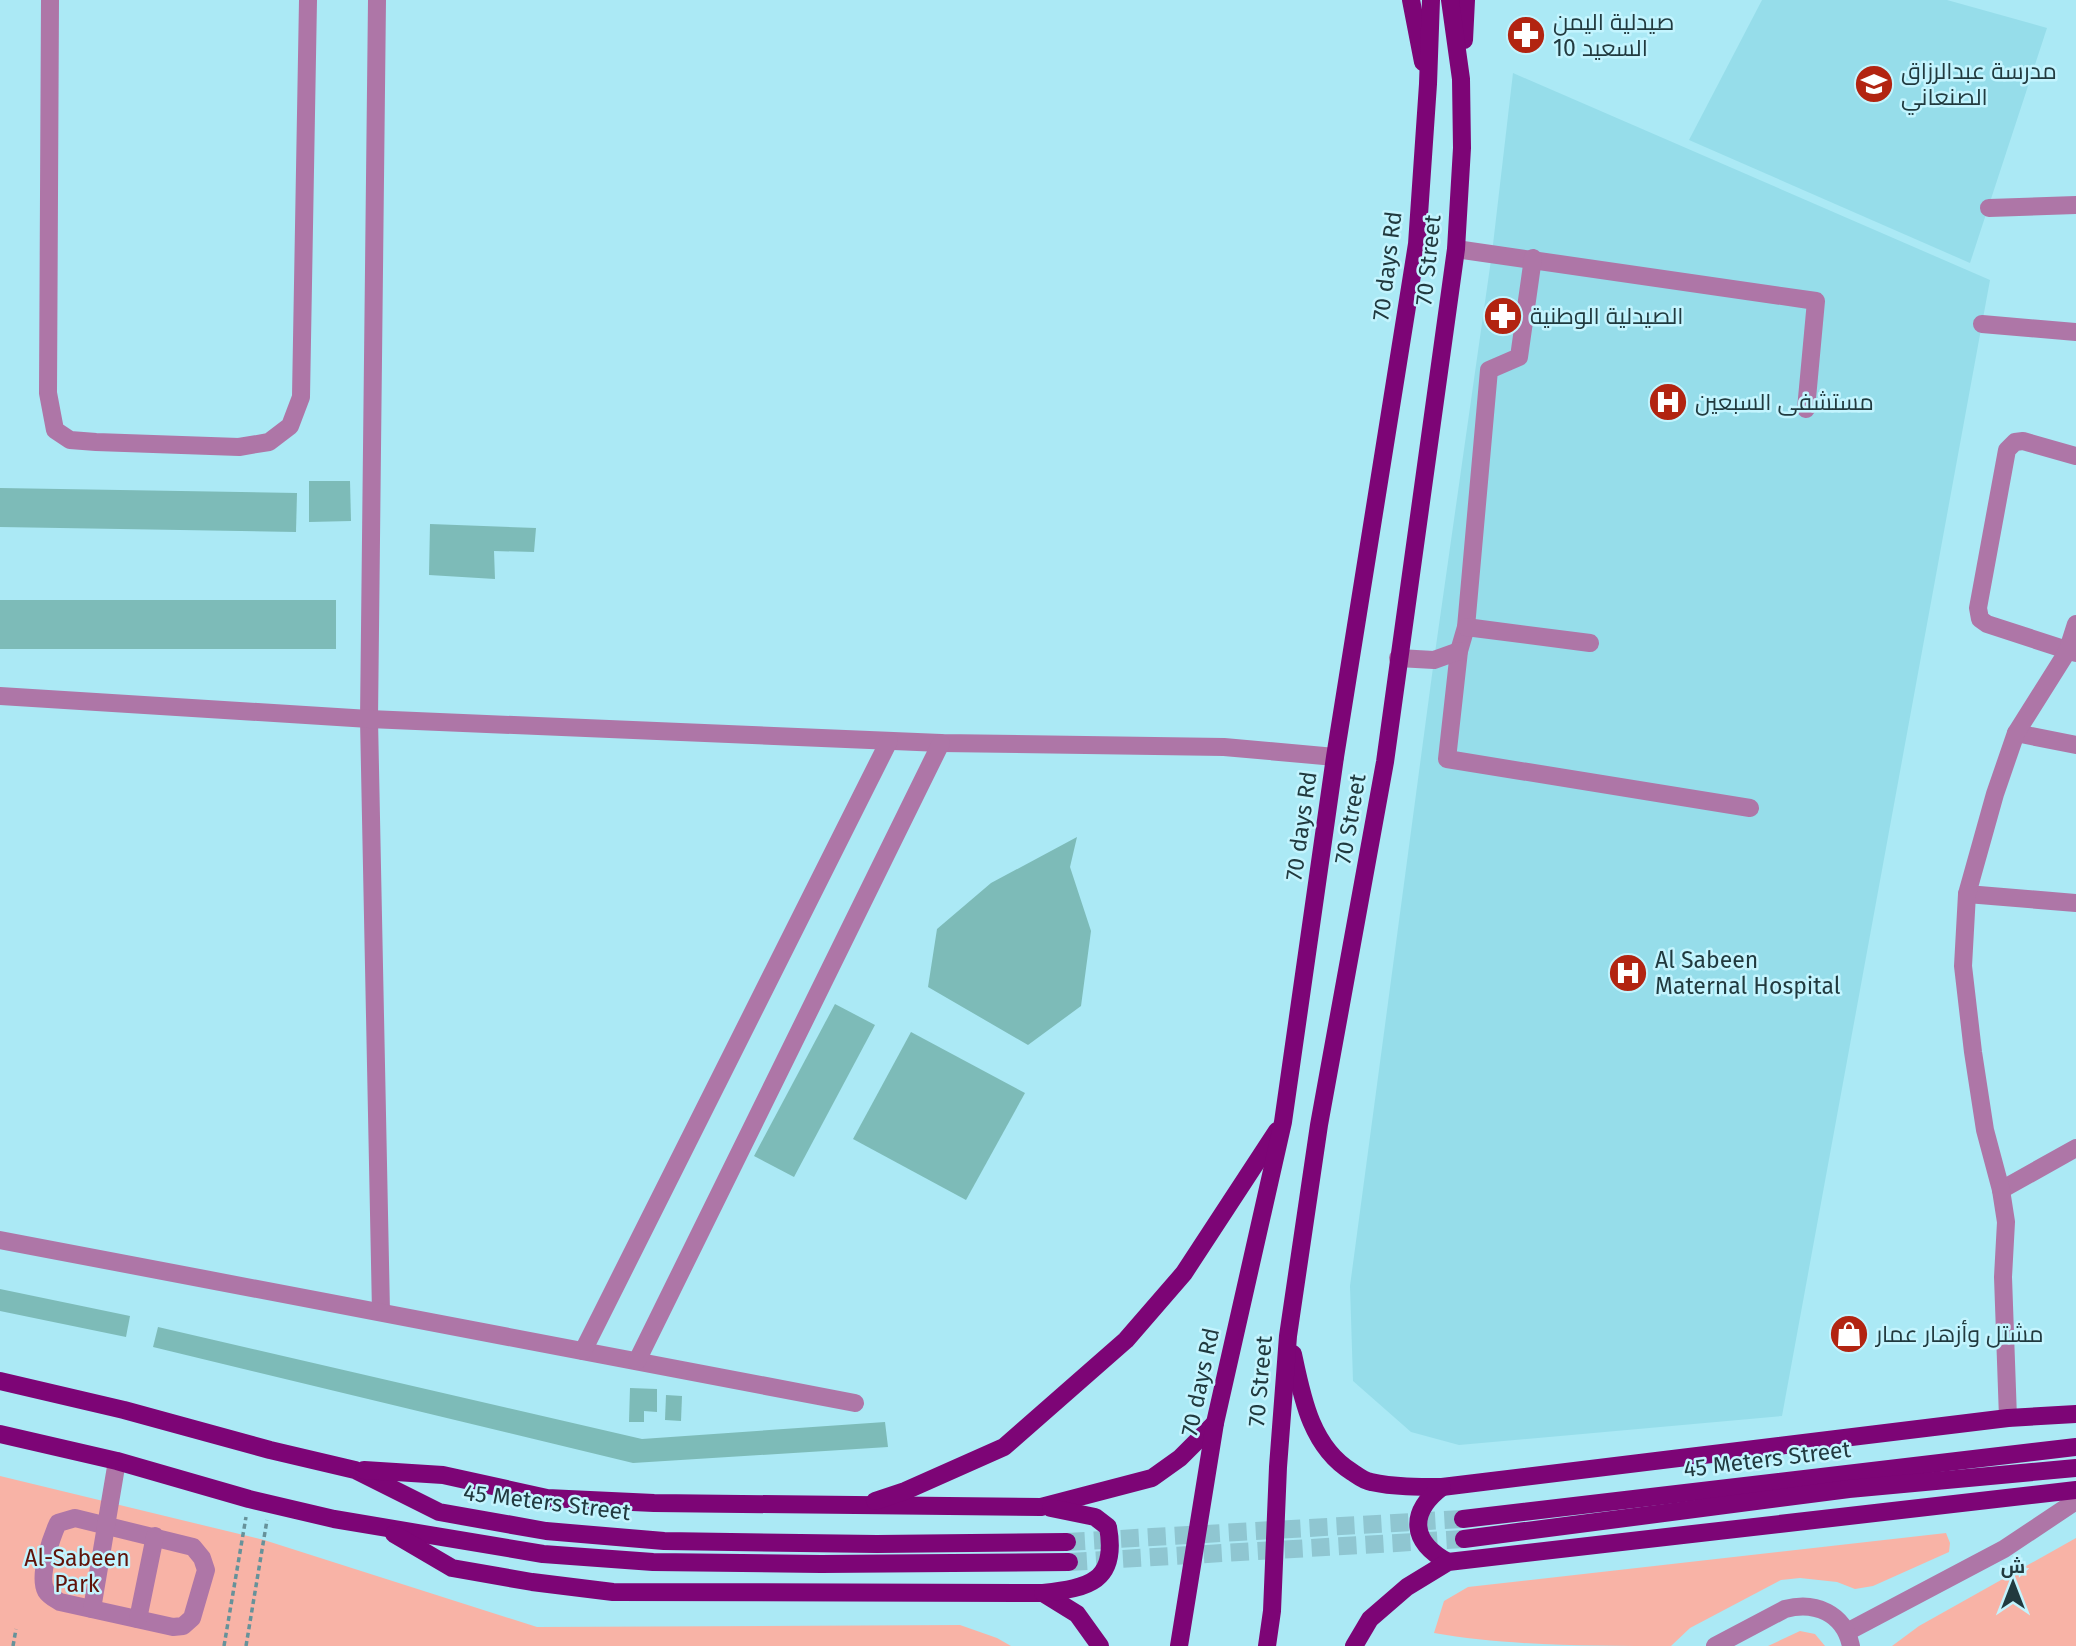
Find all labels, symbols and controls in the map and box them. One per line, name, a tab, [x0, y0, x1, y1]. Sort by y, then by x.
place label: صيدلية اليمن السعيد 10	[1553, 8, 1674, 62]
pharmacy icon: صيدلية اليمن السعيد 10	[1505, 14, 1547, 56]
place label: مدرسة عبدالرزاق الصنعاني	[1901, 57, 2057, 115]
school or university icon: مدرسة عبدالرزاق الصنعاني	[1853, 63, 1895, 105]
street label: 70 days Rd	[1366, 210, 1408, 322]
street label: 70 Street	[1409, 212, 1447, 307]
pharmacy icon: الصيدلية الوطنية	[1482, 295, 1524, 337]
place label: الصيدلية الوطنية	[1530, 302, 1683, 330]
hospital icon: مستشفى السبعين	[1647, 381, 1689, 423]
place label: مستشفى السبعين	[1695, 388, 1874, 416]
street label: 70 days Rd	[1279, 770, 1323, 882]
street label: 70 Street	[1328, 771, 1372, 866]
place label: Al Sabeen Maternal Hospital	[1655, 946, 1841, 1000]
hospital icon: Al Sabeen Maternal Hospital	[1607, 952, 1649, 994]
shop icon: مشتل وأزهار عمار	[1828, 1313, 1870, 1355]
place label: مشتل وأزهار عمار	[1874, 1319, 2043, 1348]
street label: 70 days Rd	[1175, 1325, 1225, 1439]
street label: 70 Street	[1242, 1334, 1278, 1428]
street label: 45 Meters Street	[1682, 1435, 1853, 1483]
street label: 45 Meters Street	[462, 1478, 633, 1526]
park label: Al-Sabeen Park	[24, 1544, 130, 1598]
north arrow	[1978, 1548, 2048, 1618]
text: ش	[2001, 1555, 2025, 1578]

